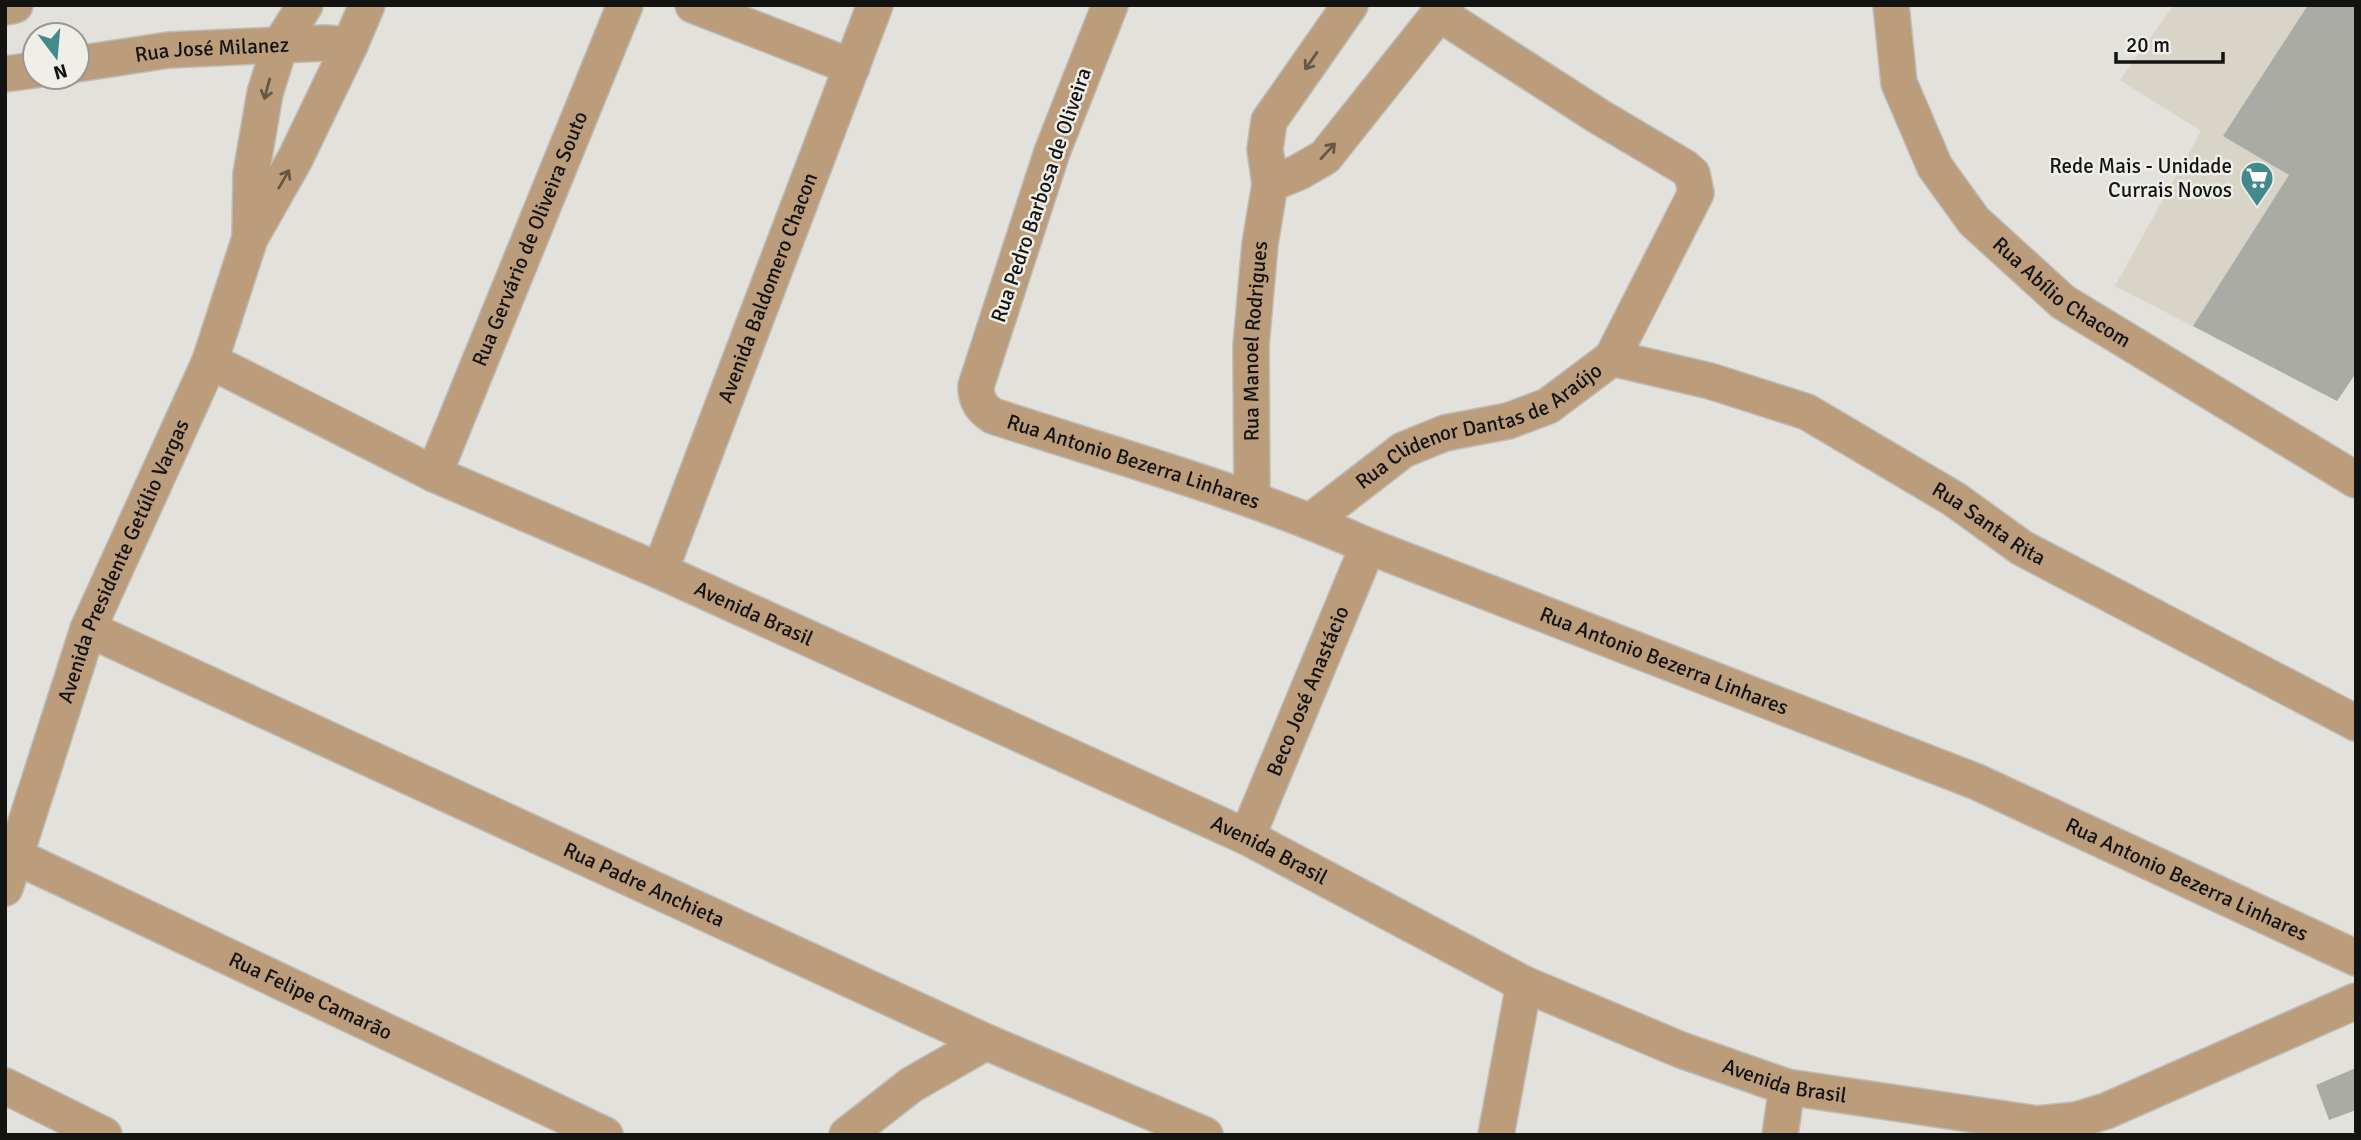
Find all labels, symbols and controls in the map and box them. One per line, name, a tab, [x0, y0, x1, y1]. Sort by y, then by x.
north arrow	[21, 21, 91, 91]
scale bar	[2116, 21, 2223, 65]
street label: Rua José Milanez	[133, 32, 290, 68]
text: 20 m	[2126, 32, 2170, 58]
one-way arrow	[1304, 51, 1318, 70]
text: N	[51, 58, 70, 85]
street label: Rua Pedro Barbosa de Oliveira	[985, 64, 1097, 326]
one-way arrow	[259, 78, 272, 100]
street label: Rua Gervário de Oliveira Souto	[466, 107, 593, 370]
one-way arrow	[1320, 142, 1336, 160]
place label: Rede Mais - Unidade Currais Novos	[2049, 153, 2232, 203]
supermarket icon: Rede Mais - Unidade Currais Novos	[2238, 159, 2276, 208]
one-way arrow	[277, 169, 291, 189]
street label: Avenida Baldomero Chacon	[712, 169, 823, 407]
street label: Rua Abílio Chacom	[1987, 231, 2136, 353]
street label: Rua Manoel Rodrigues	[1238, 240, 1273, 441]
street label: Rua Clidenor Dantas de Araújo	[1350, 357, 1607, 495]
street label: Rua Antonio Bezerra Linhares	[1004, 408, 1264, 515]
street label: Avenida Presidente Getúlio Vargas	[52, 415, 195, 706]
street label: Rua Santa Rita	[1927, 476, 2050, 571]
street label: Avenida Brasil	[690, 575, 817, 652]
street label: Rua Antonio Bezerra Linhares	[1536, 601, 1792, 721]
street label: Beco José Anastácio	[1261, 602, 1355, 780]
street label: Avenida Brasil	[1207, 809, 1332, 890]
street label: Rua Antonio Bezerra Linhares	[2061, 812, 2312, 947]
street label: Rua Padre Anchieta	[559, 836, 729, 933]
street label: Rua Felipe Camarão	[225, 946, 396, 1045]
street label: Avenida Brasil	[1719, 1053, 1849, 1109]

